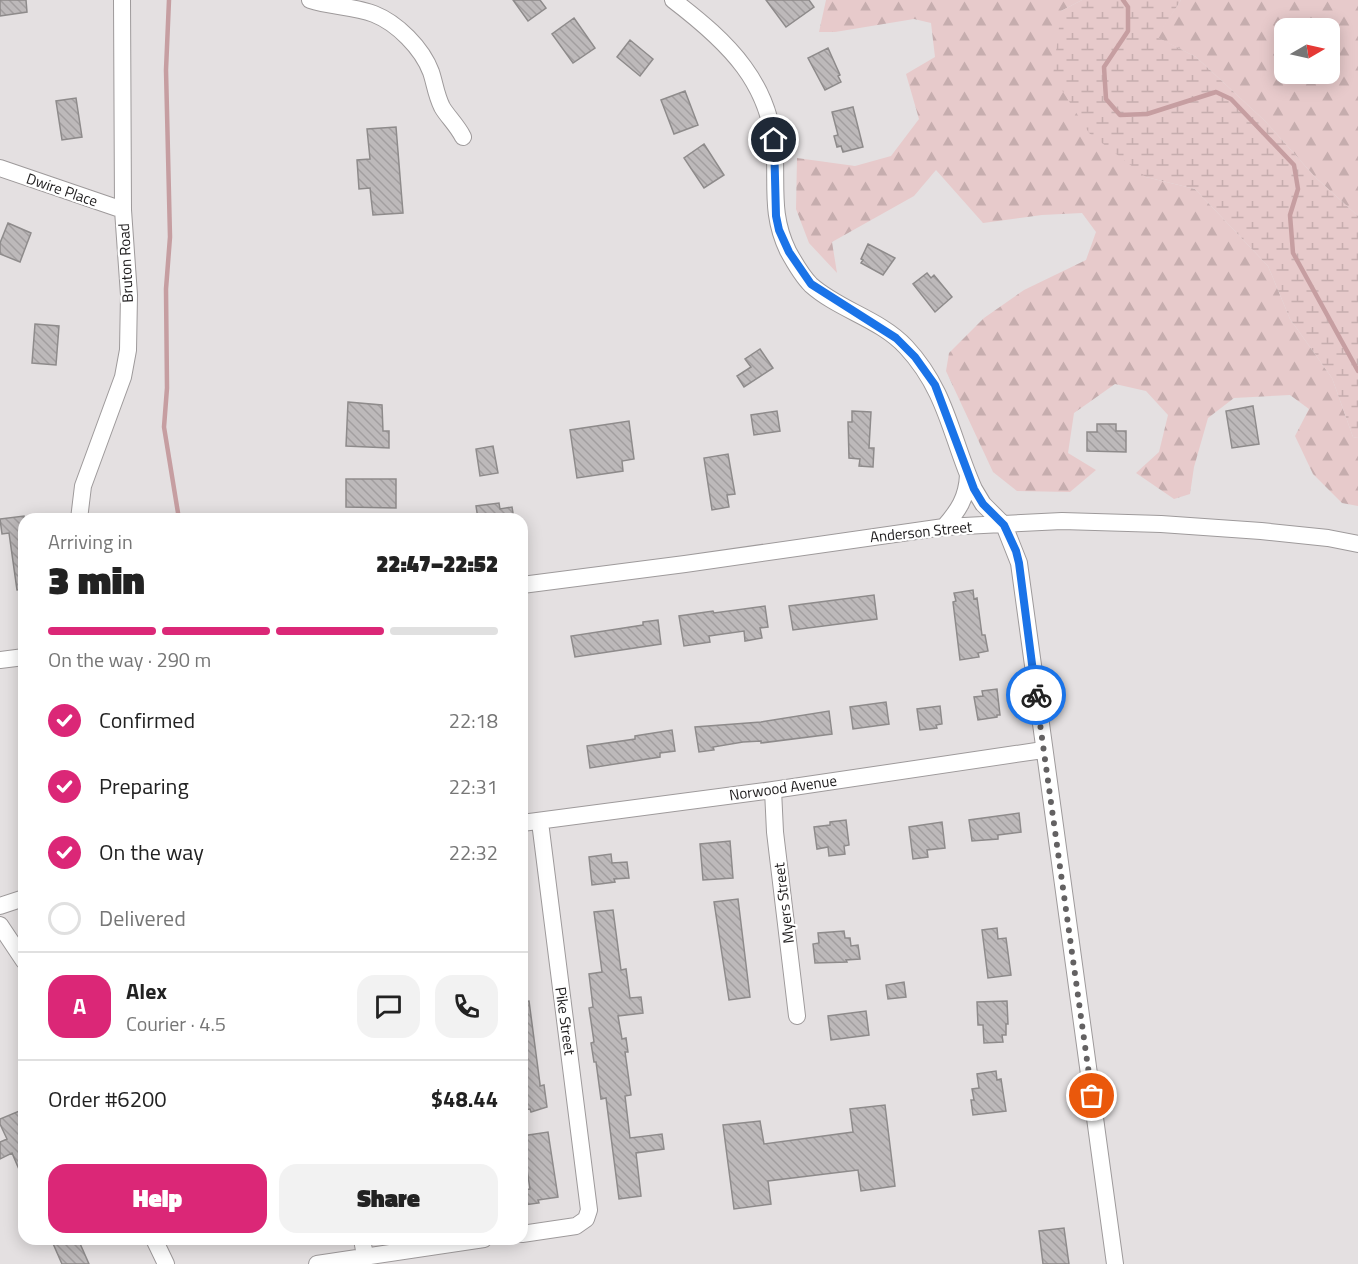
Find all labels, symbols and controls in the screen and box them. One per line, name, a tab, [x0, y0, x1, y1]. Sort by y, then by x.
north arrow	[1274, 18, 1340, 84]
map controls	[1274, 18, 1340, 84]
pin	[748, 114, 799, 165]
icon: home	[757, 123, 790, 156]
street label: Dwire Place	[23, 167, 101, 212]
street label: Bruton Road	[112, 223, 139, 303]
street label: Anderson Street	[869, 515, 974, 548]
text: Arriving in	[48, 526, 133, 557]
text: 22:47–22:52	[376, 547, 498, 581]
text: 3 min	[48, 550, 145, 609]
text: On the way · 290 m	[48, 644, 211, 675]
courier	[1006, 665, 1066, 725]
icon: bike	[1020, 679, 1053, 712]
text: Confirmed	[99, 703, 195, 737]
icon: check	[48, 704, 81, 737]
text: 22:18	[449, 705, 498, 736]
text: Preparing	[99, 769, 189, 803]
street label: Norwood Avenue	[728, 769, 838, 806]
icon: check	[48, 770, 81, 803]
text: 22:31	[449, 771, 498, 802]
text: On the way	[99, 835, 204, 869]
icon: check	[48, 836, 81, 869]
text: 22:32	[449, 837, 498, 868]
street label: Myers Street	[767, 861, 800, 945]
text: Delivered	[99, 901, 186, 935]
text: Alex	[126, 974, 167, 1008]
button: chat	[357, 975, 420, 1038]
button: phone	[435, 975, 498, 1038]
street label: Pike Street	[549, 985, 582, 1057]
text: A	[73, 989, 86, 1023]
text: Courier · 4.5	[126, 1008, 226, 1039]
pin	[1066, 1070, 1117, 1121]
icon: bag	[1075, 1079, 1108, 1112]
text: Order #6200	[48, 1082, 167, 1116]
text: $48.44	[431, 1082, 498, 1116]
button: Help	[48, 1164, 267, 1233]
button: Share	[279, 1164, 498, 1233]

